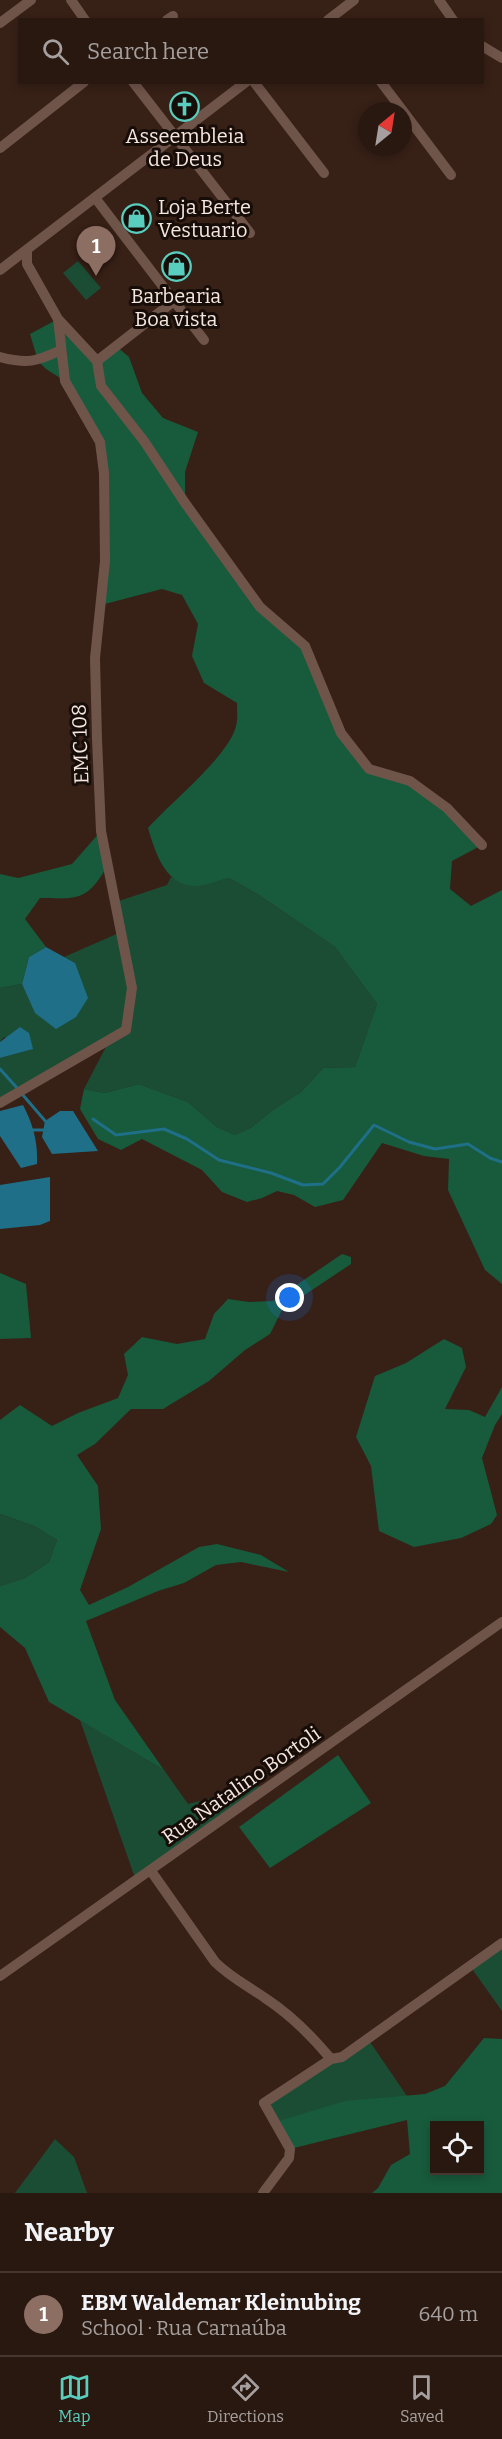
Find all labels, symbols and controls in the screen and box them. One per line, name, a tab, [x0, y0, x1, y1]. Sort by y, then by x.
search box	[18, 18, 484, 84]
icon: search	[39, 35, 72, 68]
text: Search here	[87, 38, 209, 65]
church icon: Asseembleia de Deus	[169, 90, 201, 122]
north arrow	[358, 102, 412, 156]
place label: Asseembleia de Deus	[126, 124, 244, 171]
place label: Loja Berte Vestuario	[158, 195, 251, 242]
shop icon: Loja Berte Vestuario	[121, 202, 153, 234]
pin: 1	[76, 226, 116, 276]
shop icon: Barbearia Boa vista	[160, 250, 192, 282]
place label: Barbearia Boa vista	[131, 284, 221, 331]
street label: EMC 108	[67, 704, 93, 784]
your location	[275, 1283, 304, 1312]
street label: Rua Natalino Bortoli	[157, 1721, 325, 1849]
map controls	[430, 2121, 484, 2175]
button: locate	[430, 2121, 484, 2175]
text: Nearby	[24, 2217, 114, 2248]
text: EBM Waldemar Kleinubing	[81, 2289, 361, 2316]
text: 1	[39, 2302, 48, 2326]
text: 640 m	[419, 2302, 478, 2326]
text: School · Rua Carnaúba	[81, 2316, 287, 2340]
tab: Map	[58, 2371, 91, 2426]
tab: Directions	[207, 2371, 284, 2426]
tab: Saved	[400, 2371, 444, 2426]

